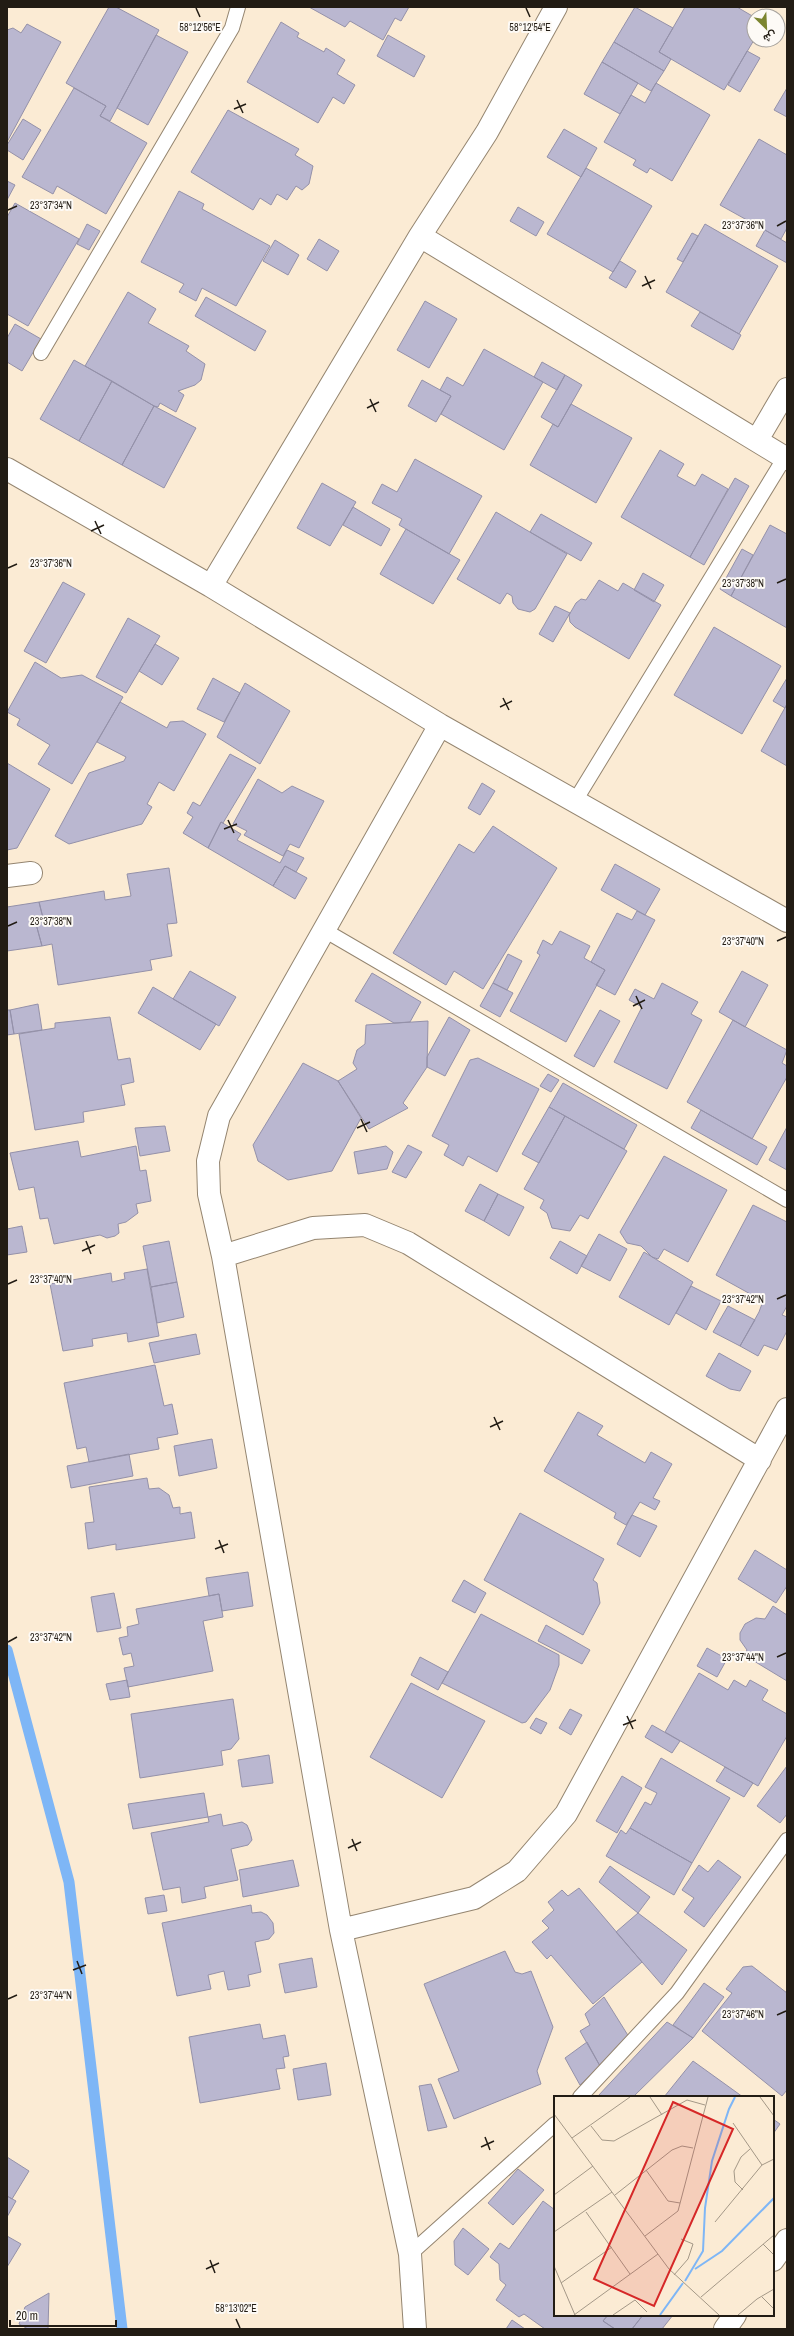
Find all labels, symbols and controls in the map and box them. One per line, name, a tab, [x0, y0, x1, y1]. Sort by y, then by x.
north arrow	[746, 8, 786, 48]
text: 58°12'56"E	[179, 21, 221, 34]
text: 58°12'54"E	[509, 21, 551, 34]
text: ش	[761, 28, 779, 46]
text: 23°37'34"N	[30, 199, 72, 212]
text: 23°37'36"N	[722, 219, 764, 232]
text: 23°37'36"N	[30, 557, 72, 570]
text: 23°37'38"N	[722, 577, 764, 590]
text: 23°37'38"N	[30, 915, 72, 928]
text: 23°37'40"N	[722, 935, 764, 948]
text: 23°37'40"N	[30, 1273, 72, 1286]
text: 23°37'42"N	[722, 1293, 764, 1306]
text: 23°37'42"N	[30, 1631, 72, 1644]
text: 23°37'44"N	[722, 1651, 764, 1664]
text: 23°37'44"N	[30, 1989, 72, 2002]
text: 23°37'46"N	[722, 2008, 764, 2021]
inset map	[554, 2096, 774, 2316]
scale bar	[10, 2302, 116, 2328]
text: 58°13'02"E	[215, 2302, 257, 2315]
text: 20 m	[16, 2308, 38, 2324]

